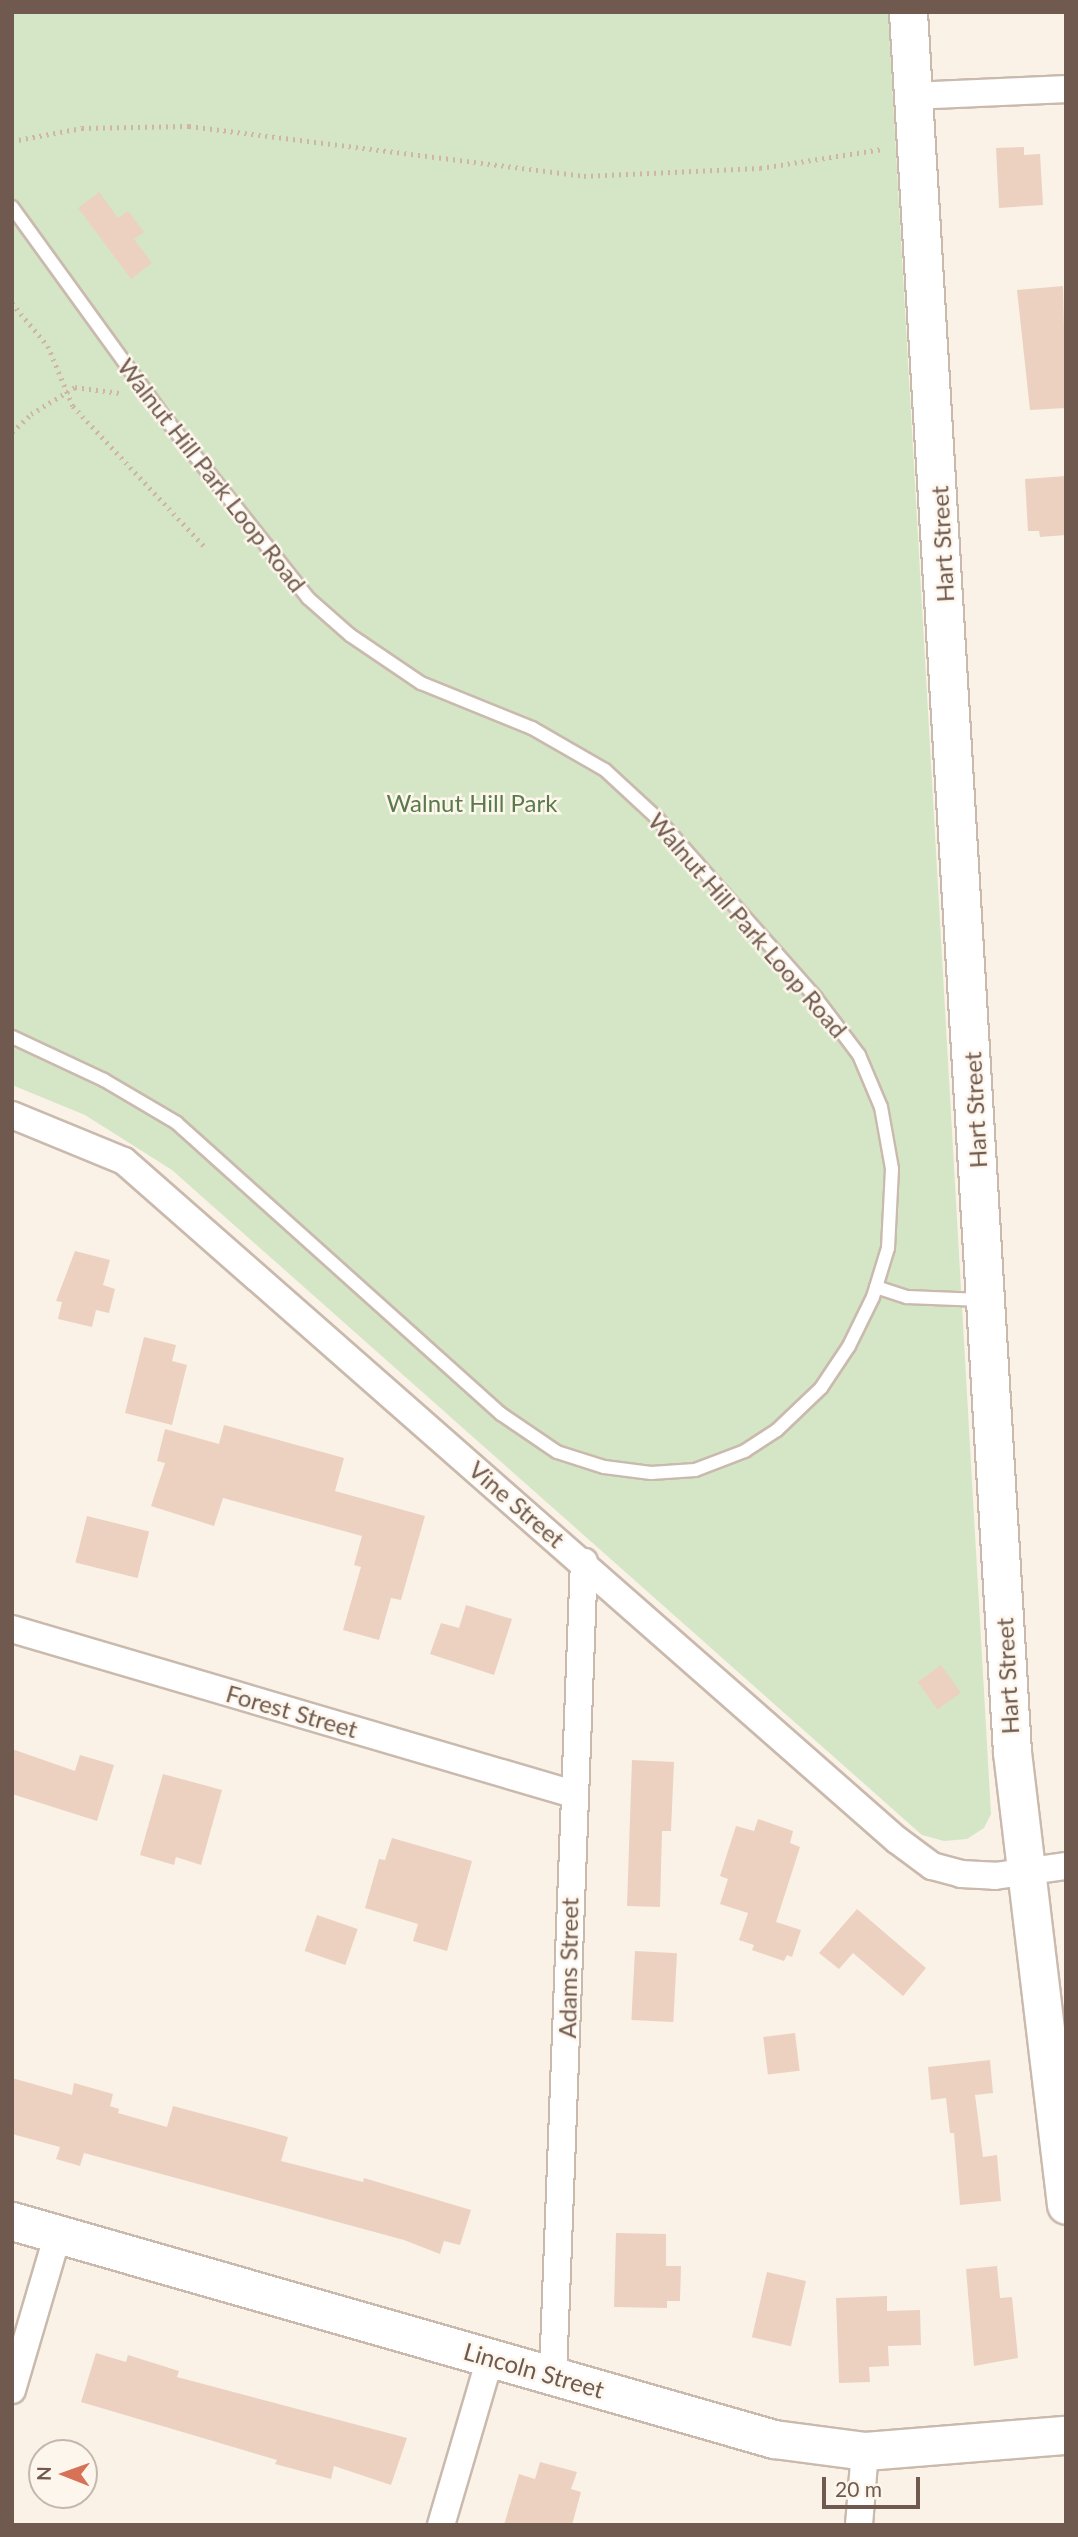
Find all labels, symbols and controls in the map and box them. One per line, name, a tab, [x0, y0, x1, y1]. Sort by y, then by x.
street label: Walnut Hill Park Loop Road	[112, 352, 312, 598]
street label: Hart Street	[925, 485, 959, 603]
park label: Walnut Hill Park	[387, 789, 557, 817]
street label: Walnut Hill Park Loop Road	[642, 807, 854, 1043]
street label: Hart Street	[958, 1051, 992, 1169]
street label: Vine Street	[463, 1455, 571, 1553]
street label: Hart Street	[990, 1617, 1024, 1735]
street label: Forest Street	[223, 1678, 361, 1744]
street label: Adams Street	[552, 1897, 584, 2039]
street label: Lincoln Street	[460, 2336, 608, 2404]
north arrow	[28, 2439, 98, 2509]
scale bar	[826, 2464, 924, 2508]
text: N	[32, 2466, 55, 2481]
text: 20 m	[835, 2476, 882, 2501]

